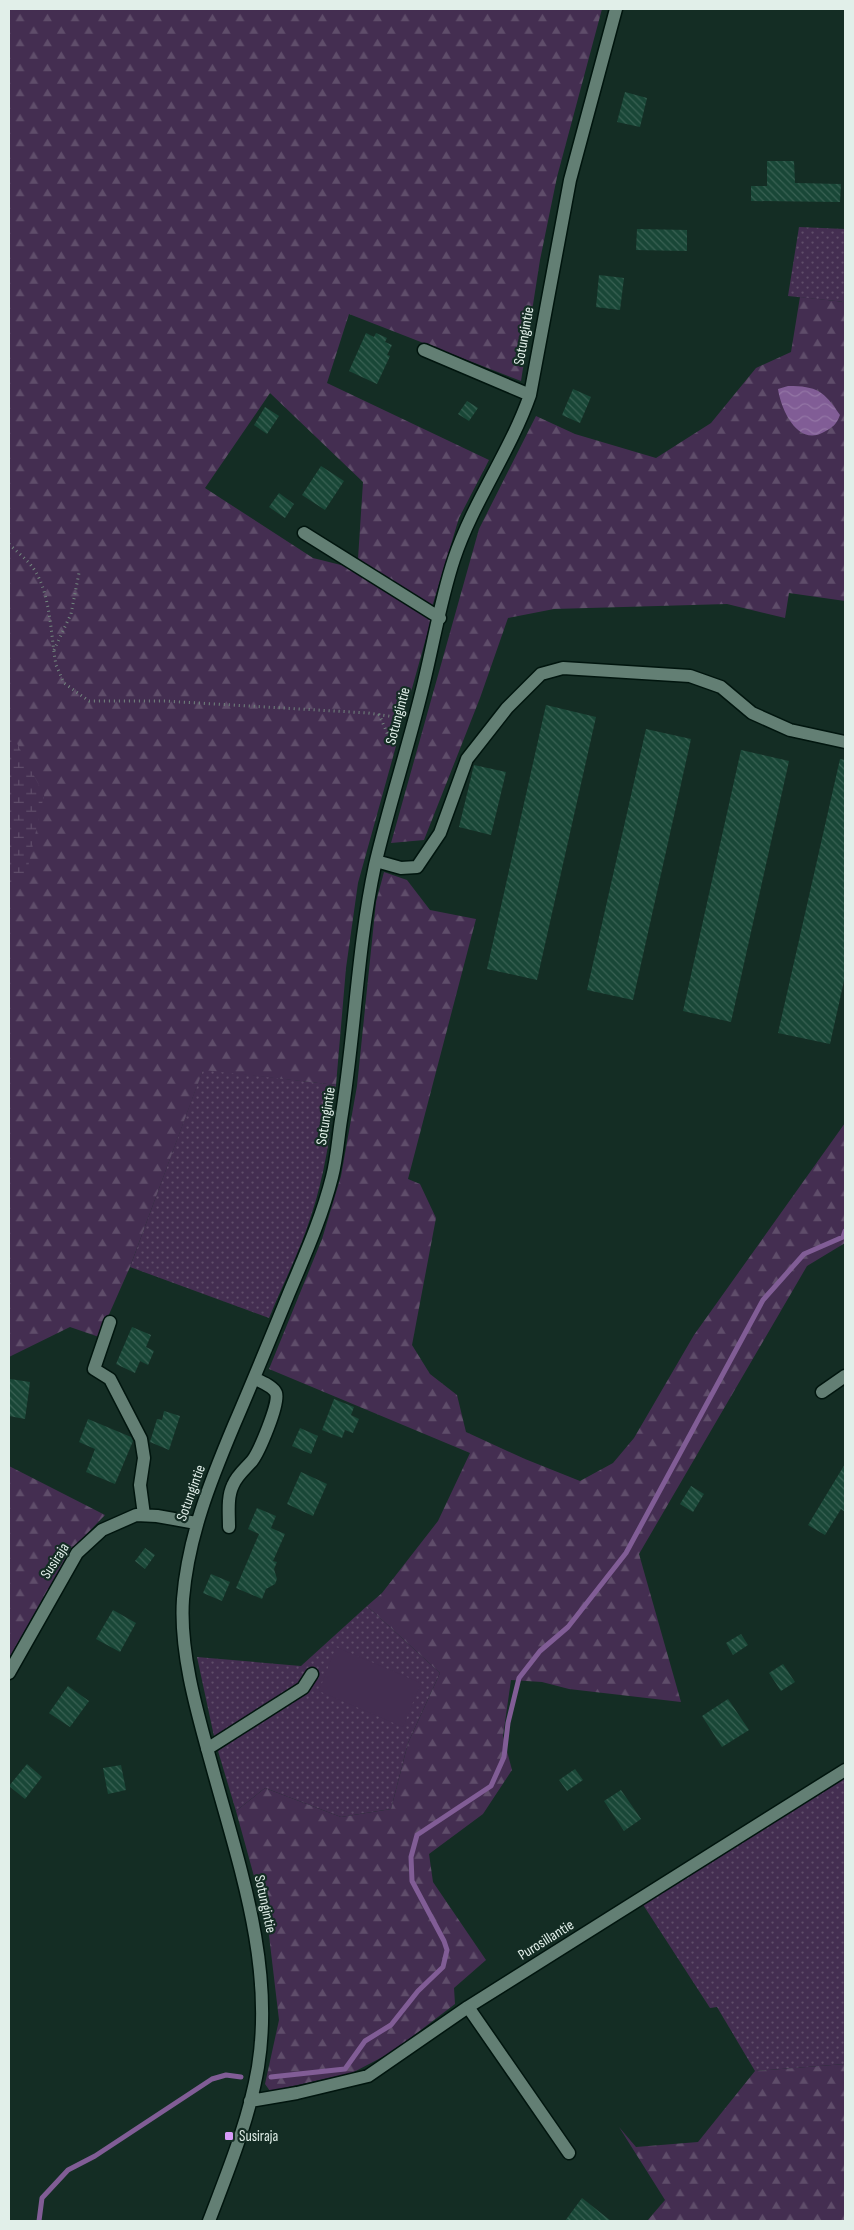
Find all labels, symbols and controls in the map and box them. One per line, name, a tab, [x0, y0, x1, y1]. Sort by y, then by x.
street label: Sotungintie	[510, 305, 538, 367]
street label: Sotungintie	[381, 685, 415, 747]
street label: Sotungintie	[312, 1086, 340, 1146]
street label: Sotungintie	[172, 1462, 210, 1524]
street label: Susiraja	[36, 1539, 74, 1583]
street label: Sotungintie	[250, 1873, 280, 1935]
street label: Purosillantie	[515, 1915, 577, 1965]
place label: Susiraja	[239, 2127, 278, 2146]
marker: Susiraja	[223, 2130, 235, 2142]

